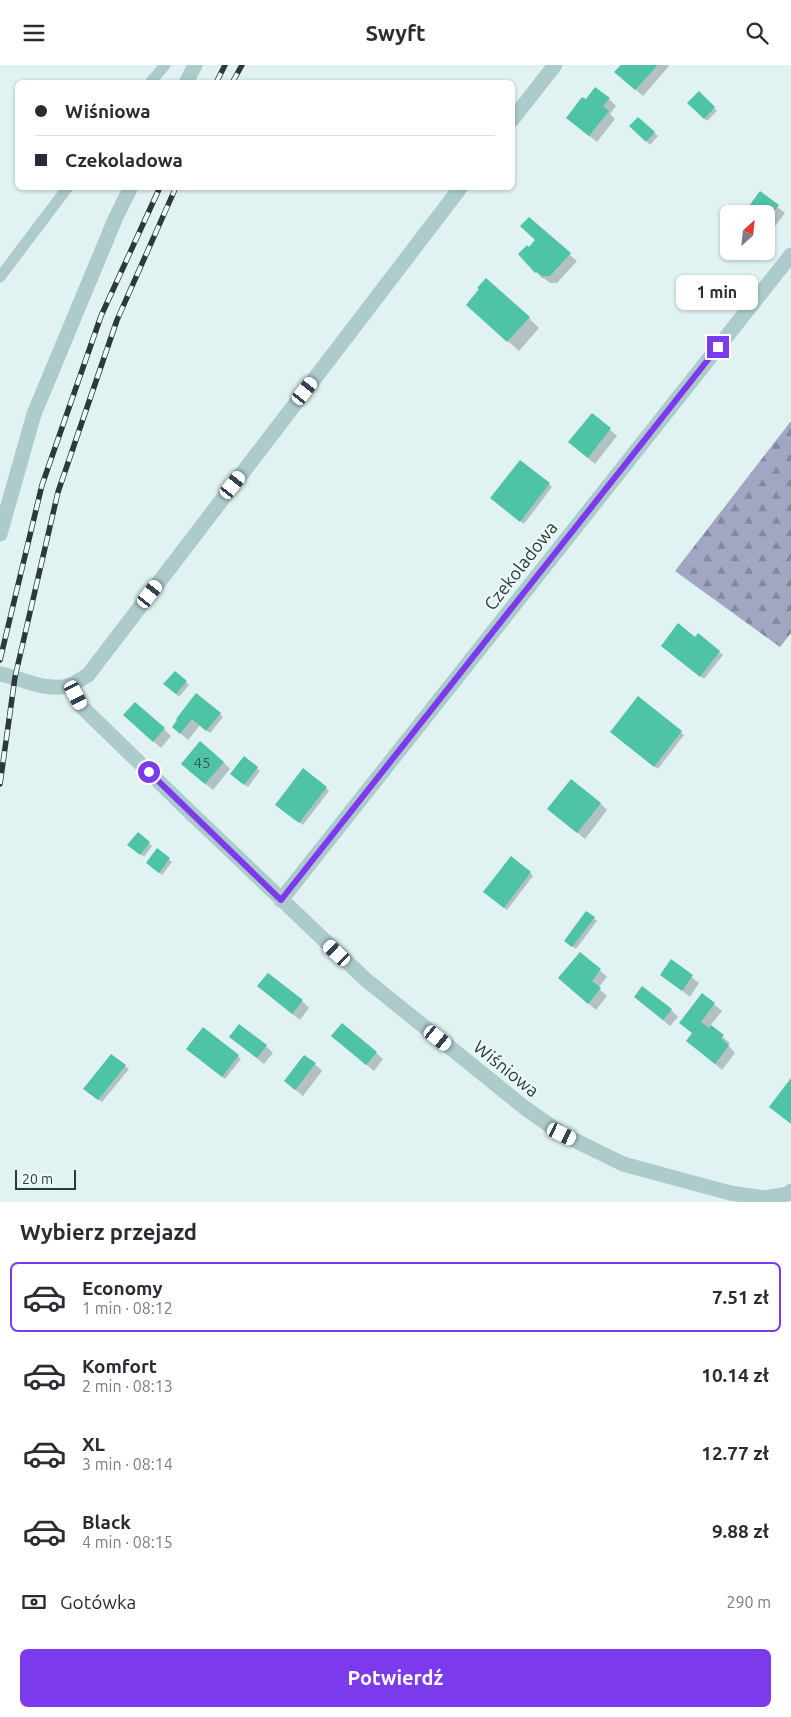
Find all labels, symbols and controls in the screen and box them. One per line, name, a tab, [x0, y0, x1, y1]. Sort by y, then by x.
icon: menu	[20, 19, 48, 47]
icon: search	[743, 19, 771, 47]
text: Swyft	[365, 20, 426, 45]
text: Wiśniowa	[65, 100, 151, 122]
text: Czekoladowa	[65, 149, 183, 171]
north arrow	[720, 205, 775, 260]
map controls	[720, 205, 775, 260]
callout: 1 min	[677, 275, 759, 309]
text: 1 min	[697, 283, 737, 301]
route end	[707, 336, 729, 358]
car	[289, 375, 320, 407]
car	[217, 469, 248, 501]
street label: Czekoladowa	[480, 517, 561, 614]
car	[134, 578, 165, 610]
car	[62, 678, 89, 712]
house number: 45	[194, 754, 210, 771]
route start	[138, 761, 160, 783]
car	[320, 937, 353, 969]
car	[421, 1023, 454, 1053]
street label: Wiśniowa	[470, 1036, 543, 1100]
car	[545, 1121, 578, 1147]
scale bar	[15, 1167, 76, 1190]
text: 20 m	[22, 1171, 53, 1187]
text: Wybierz przejazd	[20, 1219, 197, 1244]
icon: car	[22, 1275, 67, 1320]
text: Economy	[82, 1277, 163, 1299]
text: 7.51 zł	[712, 1286, 769, 1308]
text: 1 min · 08:12	[82, 1299, 173, 1317]
icon: car	[22, 1353, 67, 1398]
text: Komfort	[82, 1355, 157, 1377]
text: 10.14 zł	[701, 1364, 769, 1386]
text: 2 min · 08:13	[82, 1377, 173, 1395]
icon: car	[22, 1431, 67, 1476]
text: XL	[82, 1433, 105, 1455]
text: 12.77 zł	[701, 1442, 769, 1464]
text: 3 min · 08:14	[82, 1455, 173, 1473]
icon: car	[22, 1509, 67, 1554]
text: Black	[82, 1511, 131, 1533]
text: 9.88 zł	[712, 1520, 769, 1542]
text: 4 min · 08:15	[82, 1533, 173, 1551]
icon: cash	[20, 1588, 48, 1616]
text: Gotówka	[60, 1591, 136, 1613]
text: 290 m	[726, 1593, 771, 1611]
button: Potwierdź	[20, 1649, 771, 1707]

